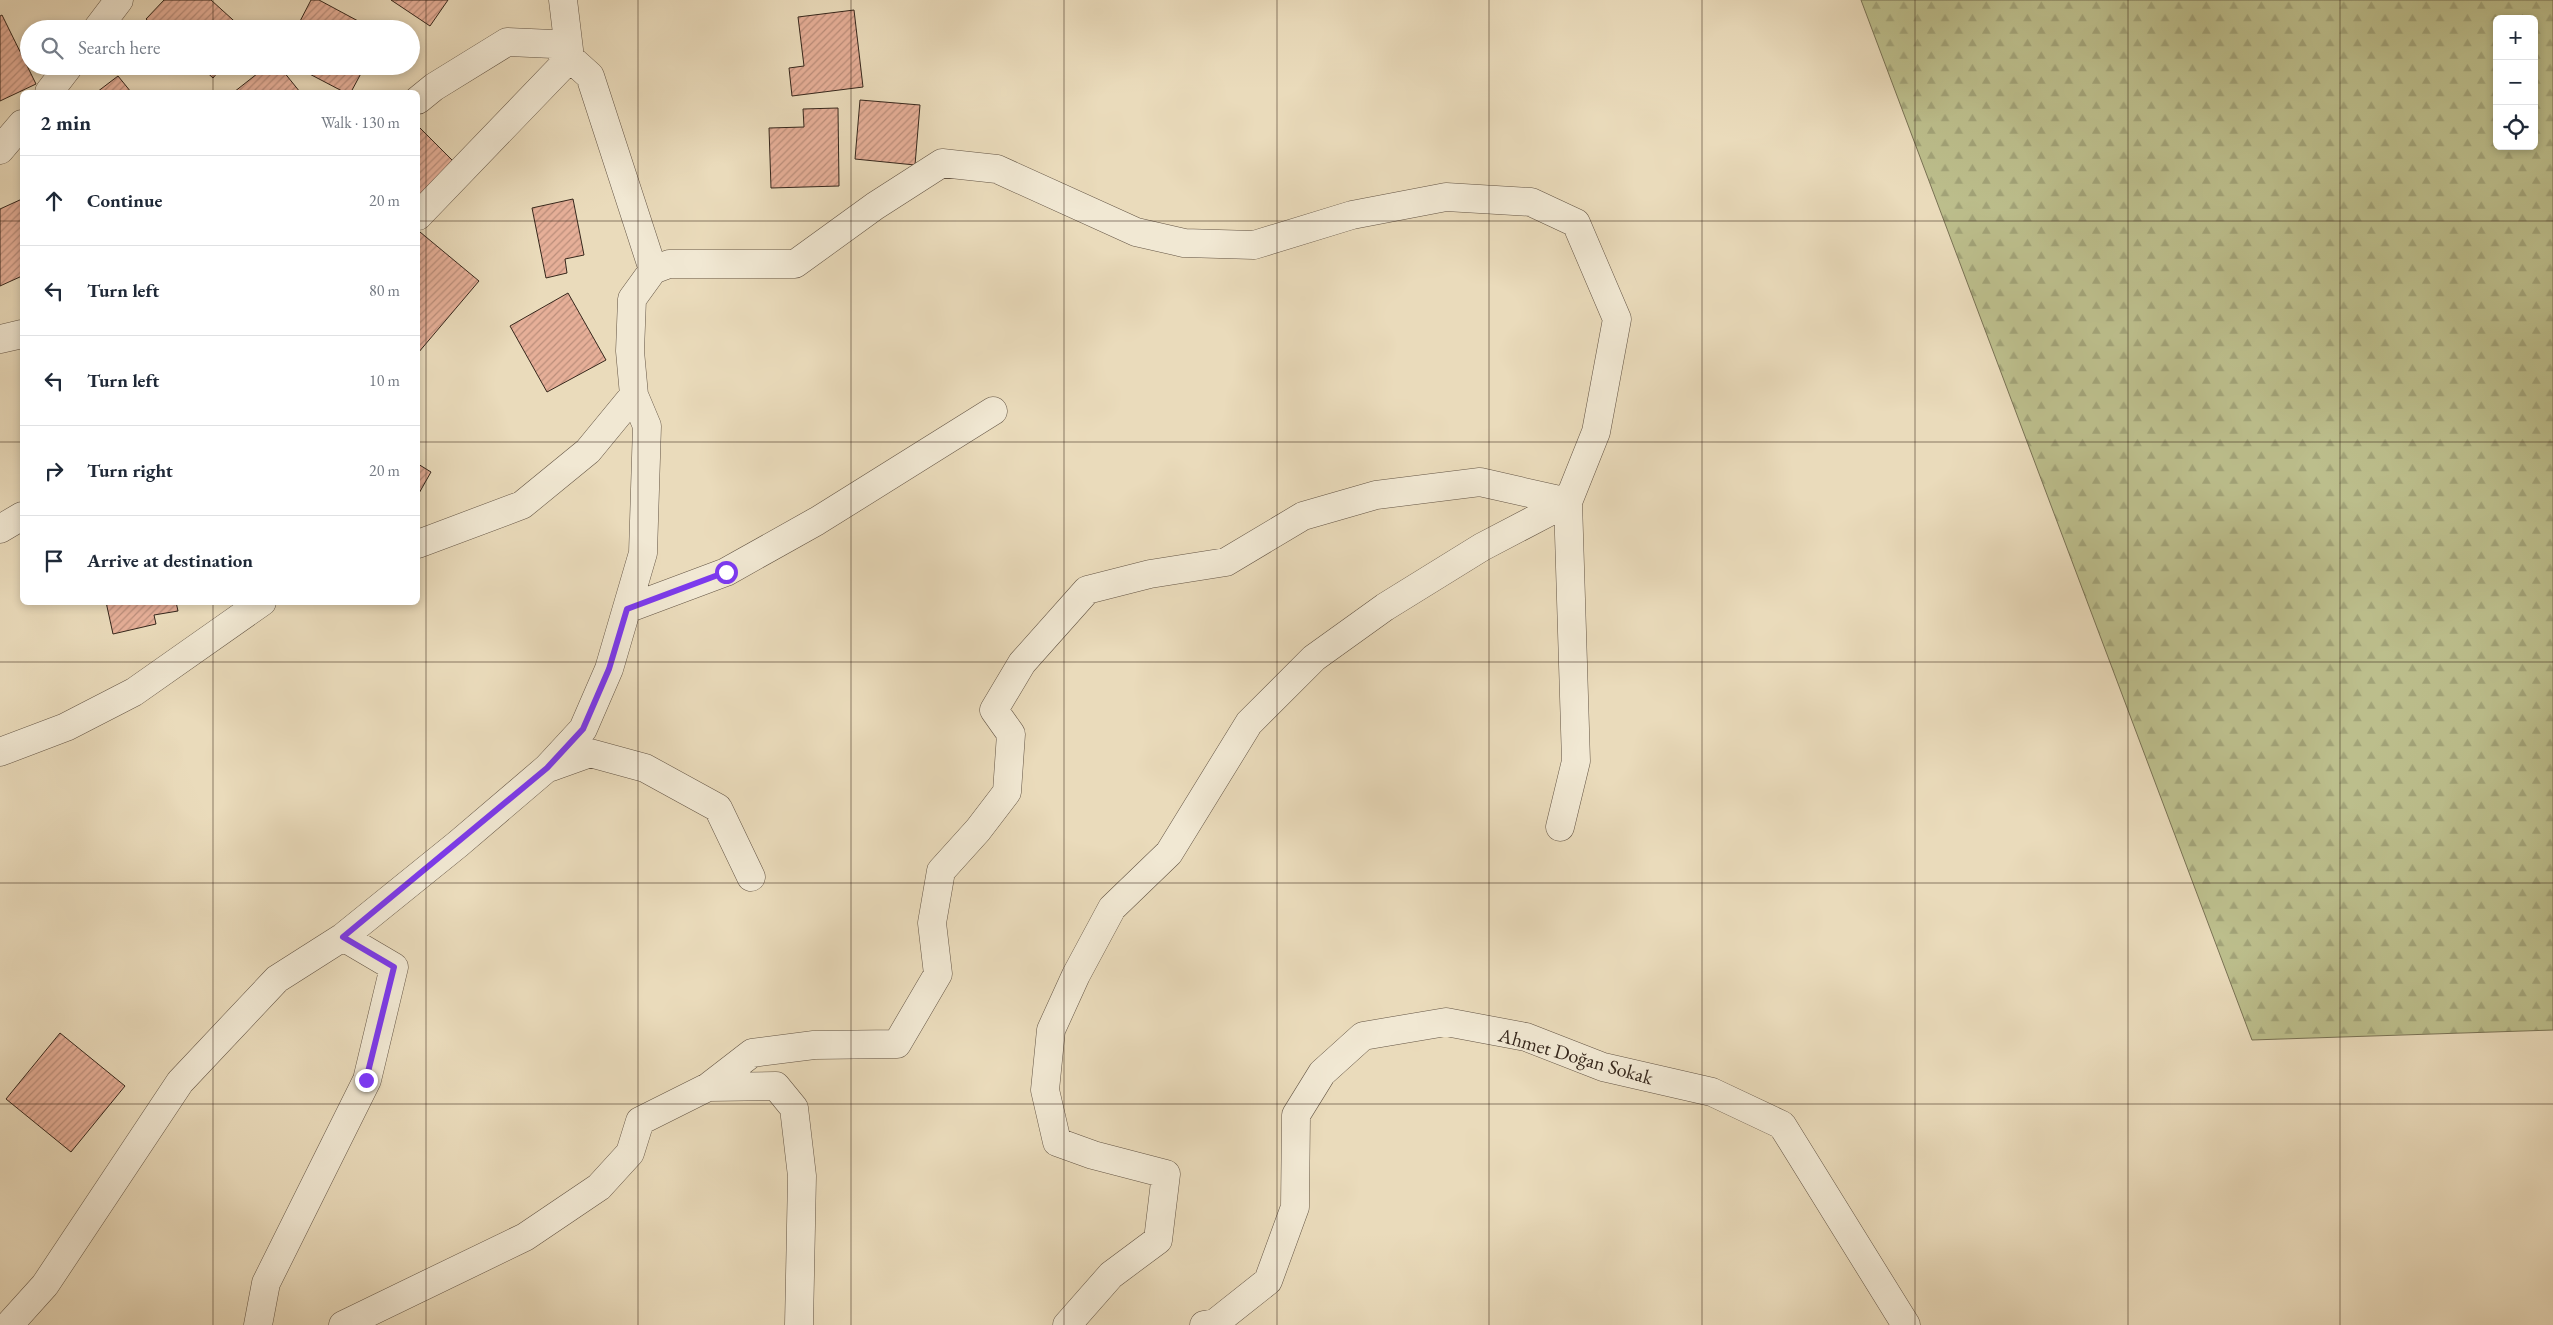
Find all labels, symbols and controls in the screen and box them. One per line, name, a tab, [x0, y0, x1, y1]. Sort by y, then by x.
map controls	[2493, 15, 2538, 150]
button: +	[2493, 15, 2538, 60]
search box	[20, 20, 420, 75]
icon: search	[38, 34, 66, 62]
text: Search here	[78, 35, 160, 60]
button: −	[2493, 60, 2538, 105]
button: locate	[2493, 105, 2538, 150]
text: 2 min	[40, 109, 91, 136]
text: Walk · 130 m	[321, 112, 400, 133]
icon: ahead	[40, 187, 68, 215]
text: Continue	[87, 188, 162, 213]
text: 20 m	[369, 190, 400, 211]
icon: left	[40, 277, 68, 305]
text: Turn left	[87, 278, 159, 303]
text: 80 m	[369, 280, 400, 301]
icon: left	[40, 367, 68, 395]
text: Turn left	[87, 368, 159, 393]
text: 10 m	[369, 370, 400, 391]
icon: right	[40, 457, 68, 485]
text: Turn right	[87, 458, 173, 483]
text: 20 m	[369, 460, 400, 481]
icon: arrive	[40, 547, 68, 575]
text: Arrive at destination	[87, 548, 253, 573]
route start	[715, 561, 738, 584]
street label: Ahmet Doğan Sokak	[1495, 1021, 1657, 1091]
route end	[355, 1069, 378, 1092]

